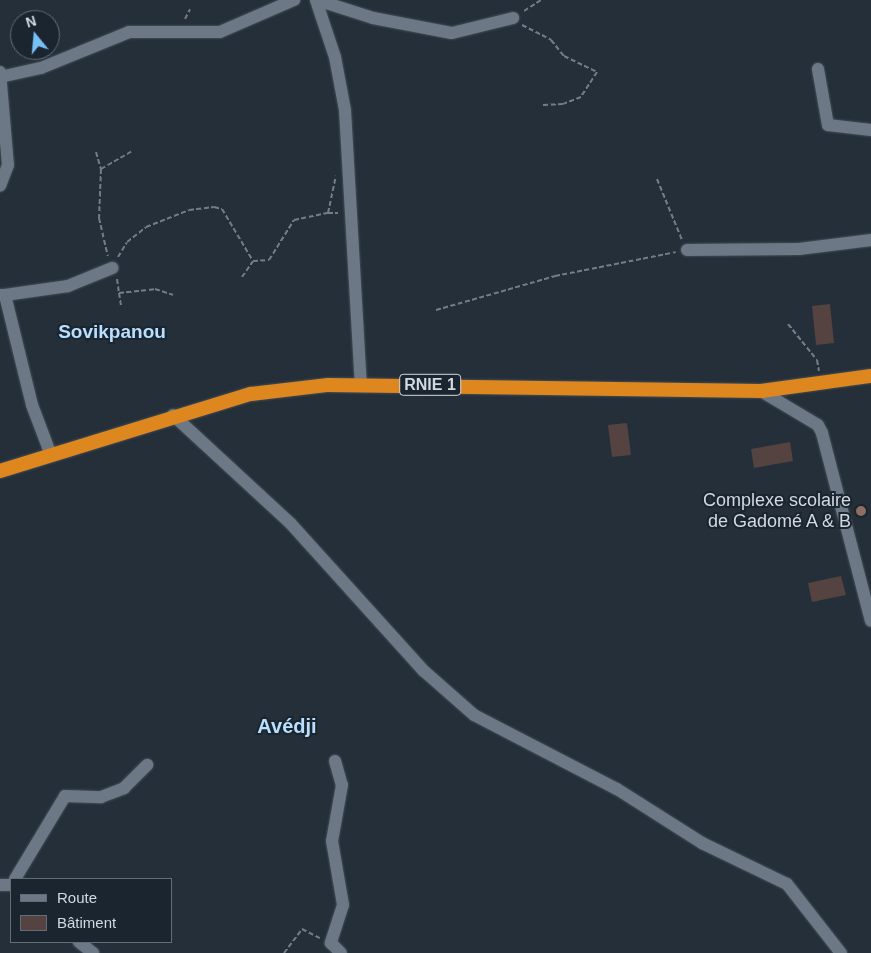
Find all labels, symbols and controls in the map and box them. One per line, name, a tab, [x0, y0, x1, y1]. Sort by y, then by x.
north arrow	[10, 10, 60, 60]
text: N	[24, 12, 38, 31]
district label: Sovikpanou	[58, 321, 166, 343]
road number: RNIE 1	[399, 372, 461, 398]
place label: Complexe scolaire de Gadomé A & B	[703, 490, 851, 532]
marker: Complexe scolaire de Gadomé A & B	[855, 505, 867, 517]
district label: Avédji	[257, 714, 317, 738]
legend	[10, 878, 172, 943]
text: Route	[57, 889, 97, 906]
text: Bâtiment	[57, 914, 116, 931]

